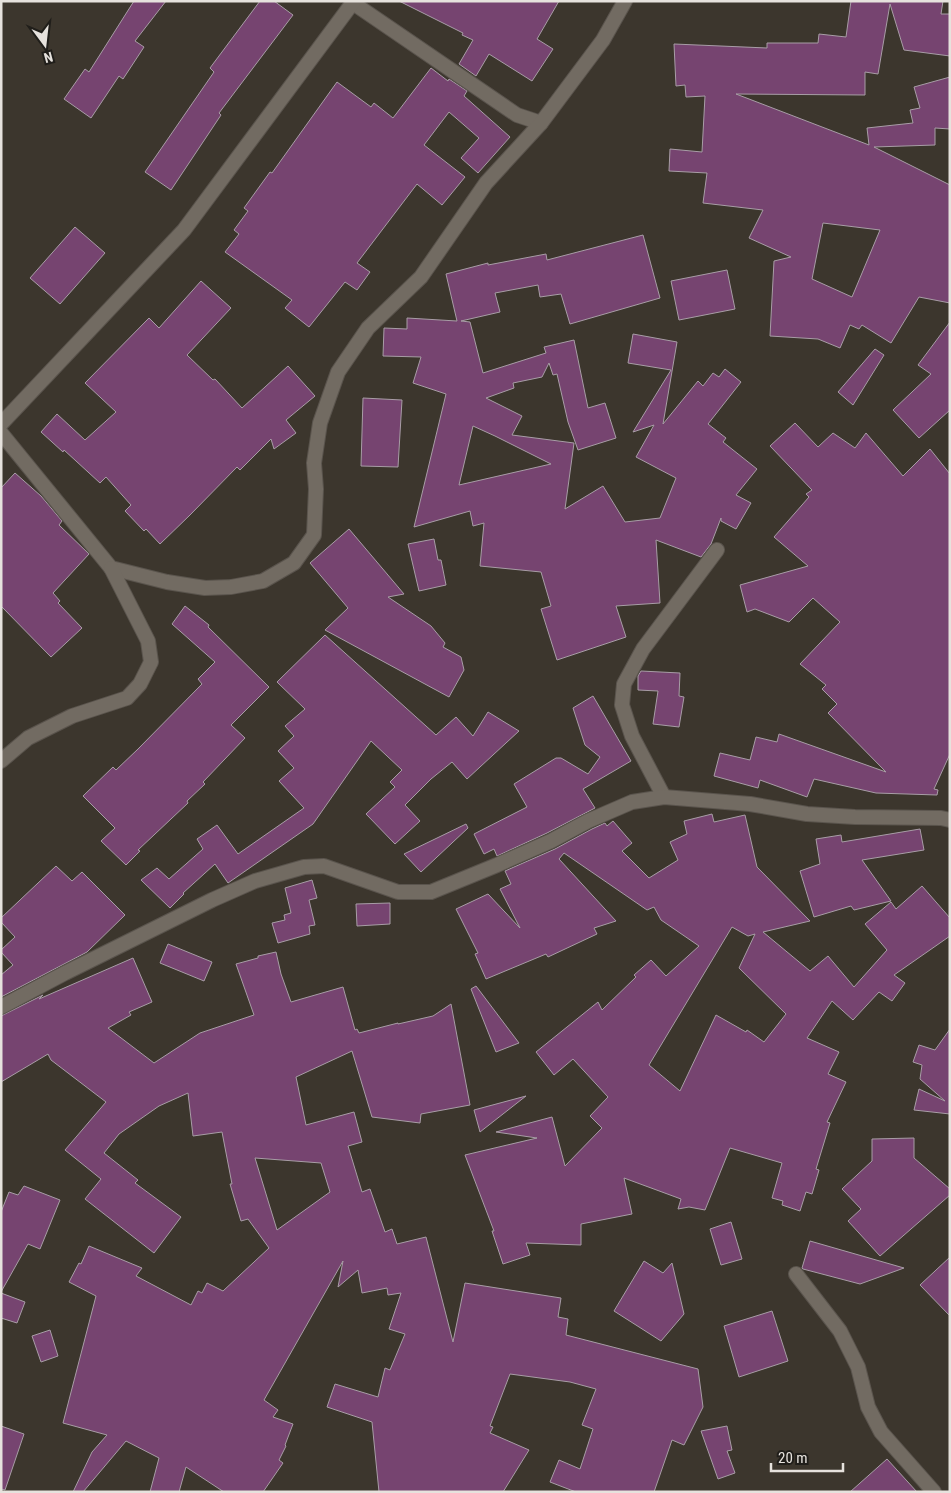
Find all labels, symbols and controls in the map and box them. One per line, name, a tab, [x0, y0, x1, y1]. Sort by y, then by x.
north arrow	[20, 20, 70, 70]
text: N	[42, 49, 55, 66]
scale bar	[771, 1440, 844, 1472]
text: 20 m	[778, 1449, 808, 1467]

